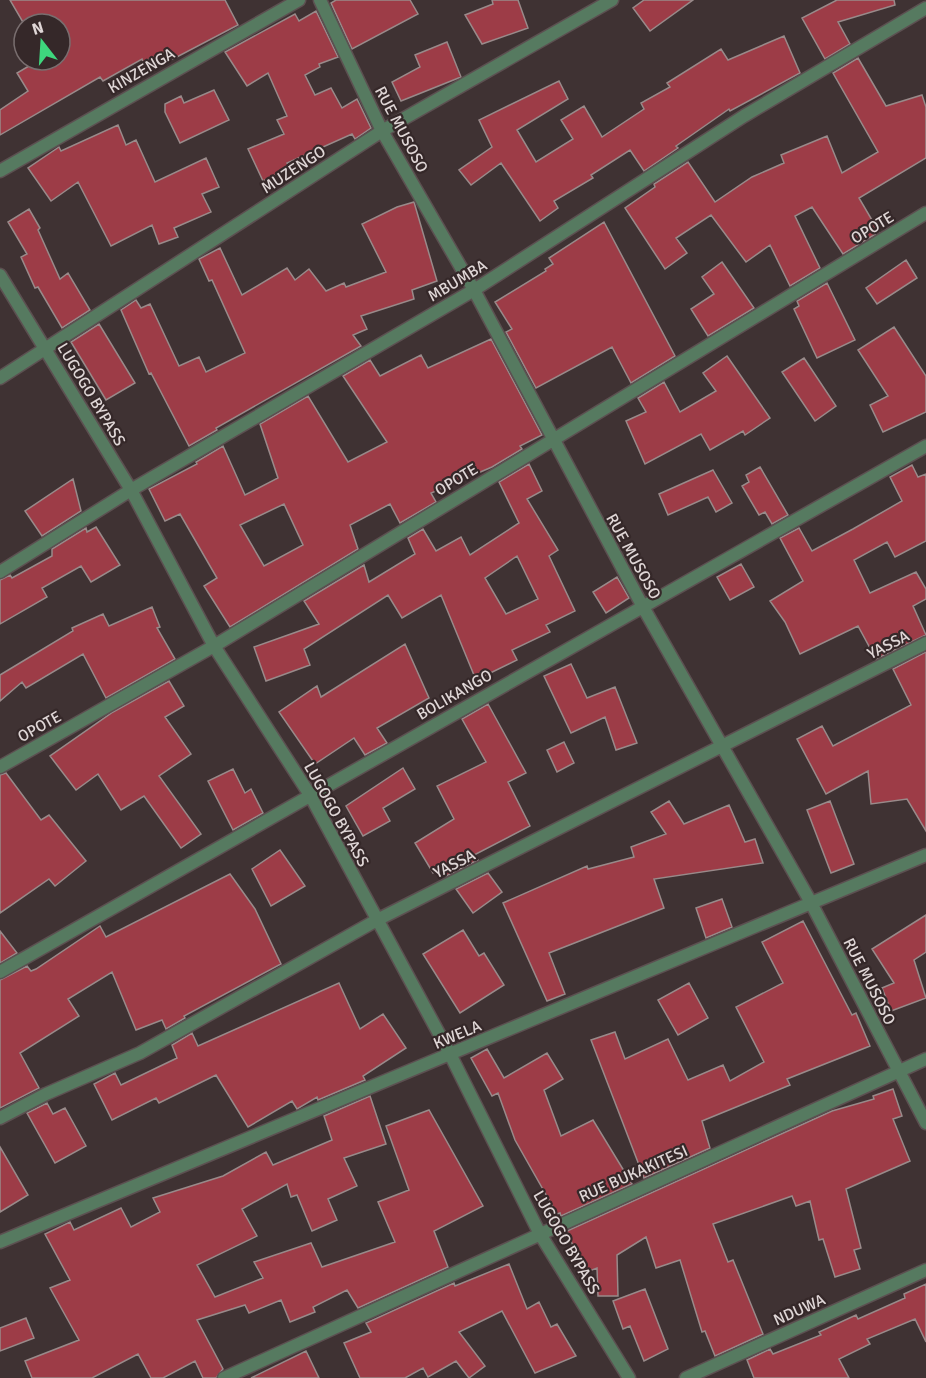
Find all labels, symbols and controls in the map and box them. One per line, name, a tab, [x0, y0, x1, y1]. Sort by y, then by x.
north arrow	[12, 12, 72, 72]
text: N	[30, 17, 46, 40]
street label: KINZENGA	[104, 44, 179, 98]
street label: RUE MUSOSO	[370, 83, 432, 176]
street label: MUZENGO	[257, 142, 330, 198]
street label: OPOTE	[847, 207, 898, 248]
street label: MBUMBA	[424, 255, 491, 306]
street label: LUGOGO BYPASS	[53, 339, 130, 450]
street label: OPOTE	[431, 459, 482, 500]
street label: RUE MUSOSO	[601, 510, 665, 603]
street label: YASSA	[864, 626, 913, 664]
street label: BOLIKANGO	[413, 665, 496, 725]
street label: OPOTE	[14, 707, 65, 747]
street label: LUGOGO BYPASS	[299, 759, 373, 870]
street label: YASSA	[430, 845, 479, 883]
street label: RUE MUSOSO	[839, 935, 900, 1028]
street label: KWELA	[430, 1016, 485, 1054]
street label: RUE BUKAKITESI	[576, 1141, 691, 1207]
street label: LUGOGO BYPASS	[528, 1187, 604, 1298]
street label: NDUWA	[770, 1290, 829, 1330]

